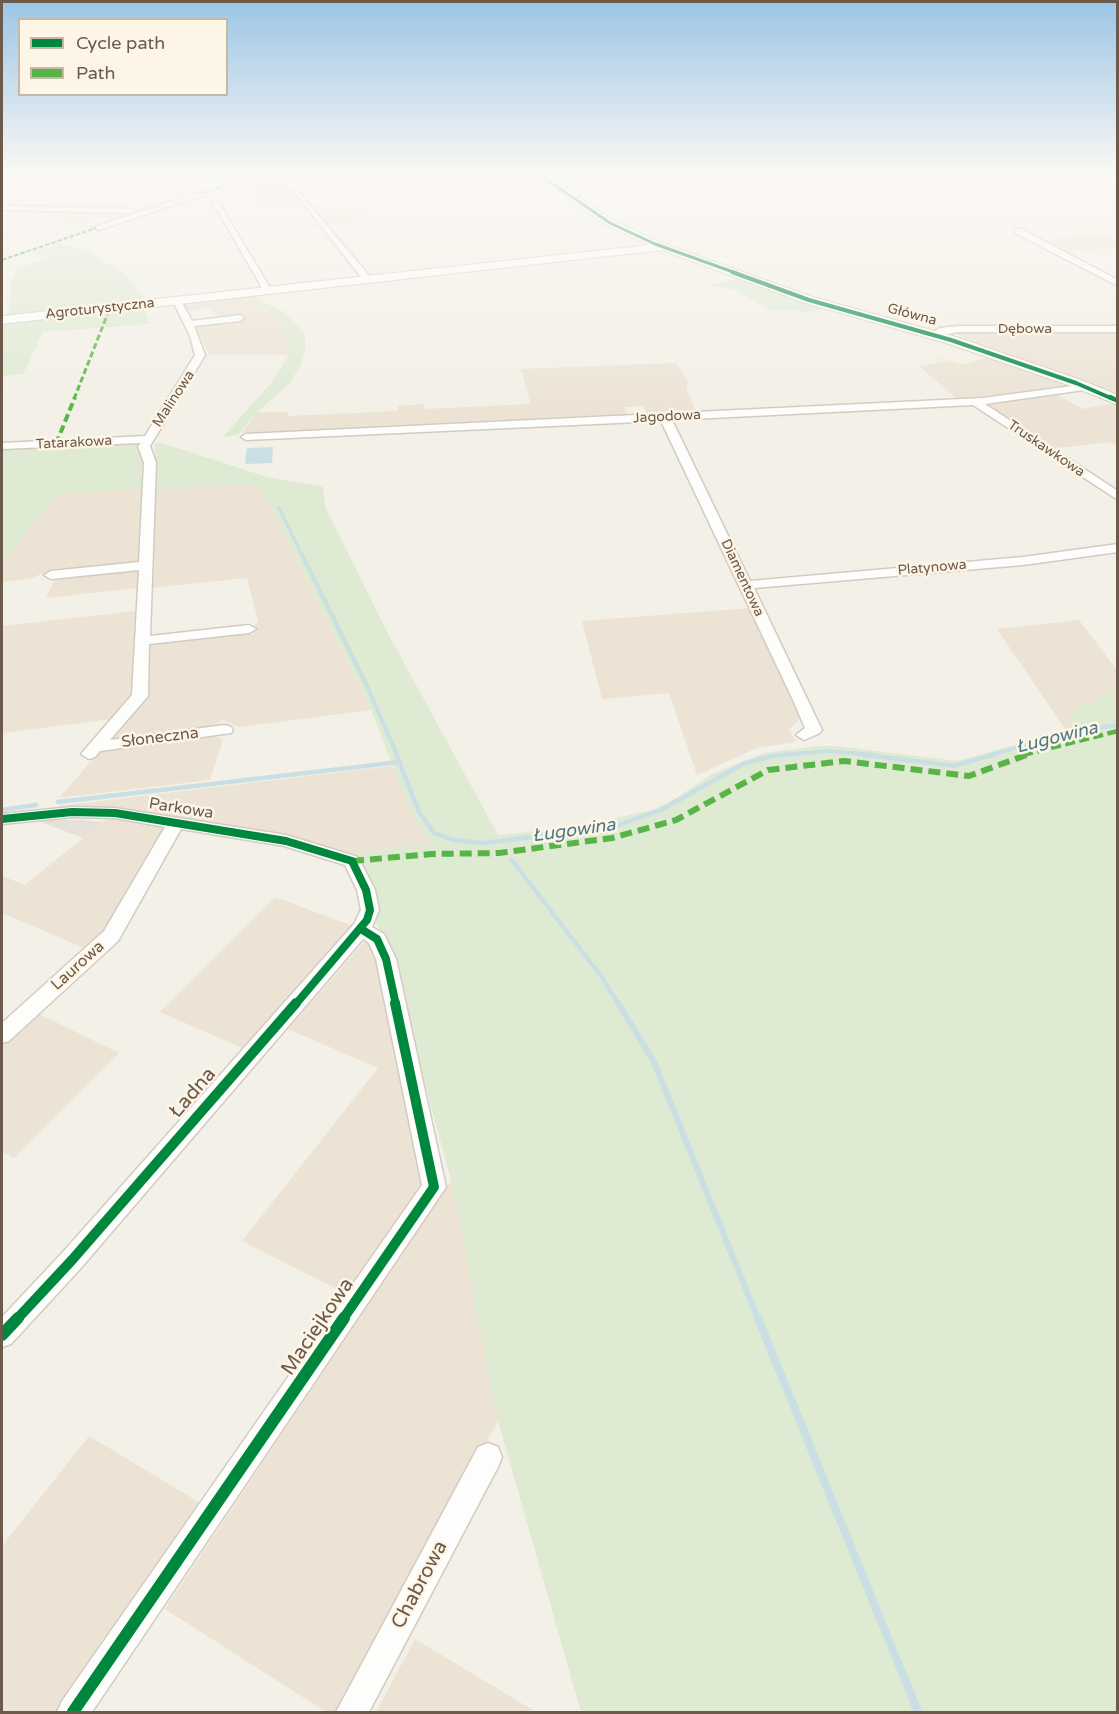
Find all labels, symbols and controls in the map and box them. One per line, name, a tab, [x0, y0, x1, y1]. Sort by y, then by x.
legend	[18, 18, 228, 96]
text: Cycle path	[76, 32, 165, 54]
text: Path	[76, 62, 115, 84]
street label: Agroturystyczna	[45, 295, 155, 323]
street label: Główna	[886, 300, 938, 330]
street label: Dębowa	[998, 321, 1052, 337]
street label: Malinowa	[149, 368, 199, 430]
street label: Jagodowa	[633, 407, 701, 427]
street label: Truskawkowa	[1004, 417, 1088, 481]
street label: Tatarakowa	[35, 433, 113, 453]
street label: Diamentowa	[717, 537, 767, 619]
street label: Platynowa	[897, 557, 967, 579]
water label: Ługowina	[1014, 717, 1100, 759]
street label: Słoneczna	[120, 724, 200, 752]
street label: Parkowa	[147, 794, 215, 824]
water label: Ługowina	[531, 815, 617, 847]
street label: Laurowa	[47, 937, 109, 995]
street label: Ładna	[165, 1063, 221, 1123]
street label: Maciejkowa	[277, 1274, 359, 1380]
street label: Chabrowa	[387, 1537, 453, 1633]

